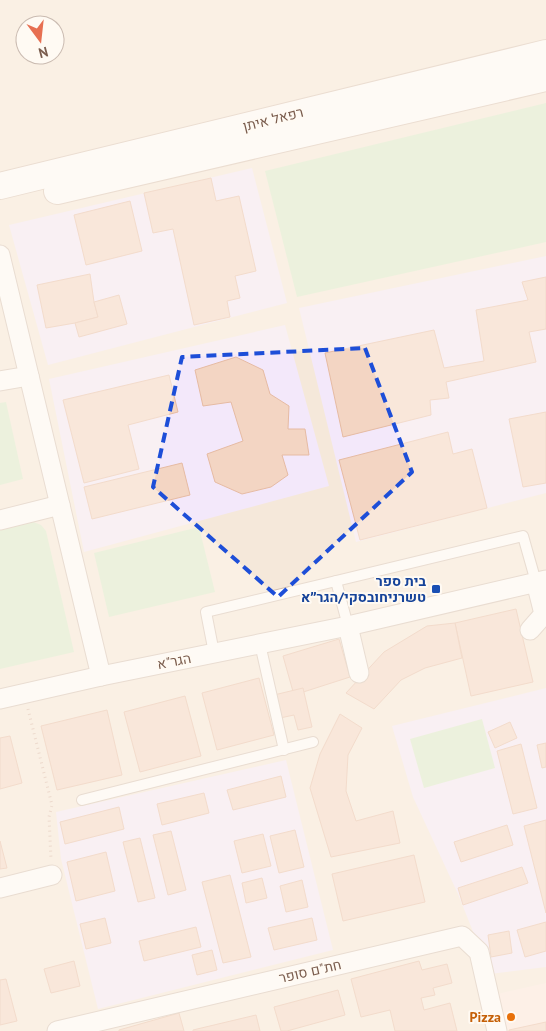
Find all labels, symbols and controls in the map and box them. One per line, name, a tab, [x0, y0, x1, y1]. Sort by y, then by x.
north arrow	[15, 15, 65, 65]
text: N	[37, 43, 50, 62]
street label: רפאל איתן	[241, 103, 305, 135]
place label: בית ספר טשרניחובסקי/הגר״א	[301, 572, 426, 606]
marker: בית ספר טשרניחובסקי/הגר״א	[430, 583, 442, 595]
street label: הגר"א	[156, 649, 192, 673]
street label: חת"ם סופר	[277, 955, 343, 987]
place label: Pizza	[469, 1008, 501, 1026]
marker: Pizza	[505, 1011, 517, 1023]

